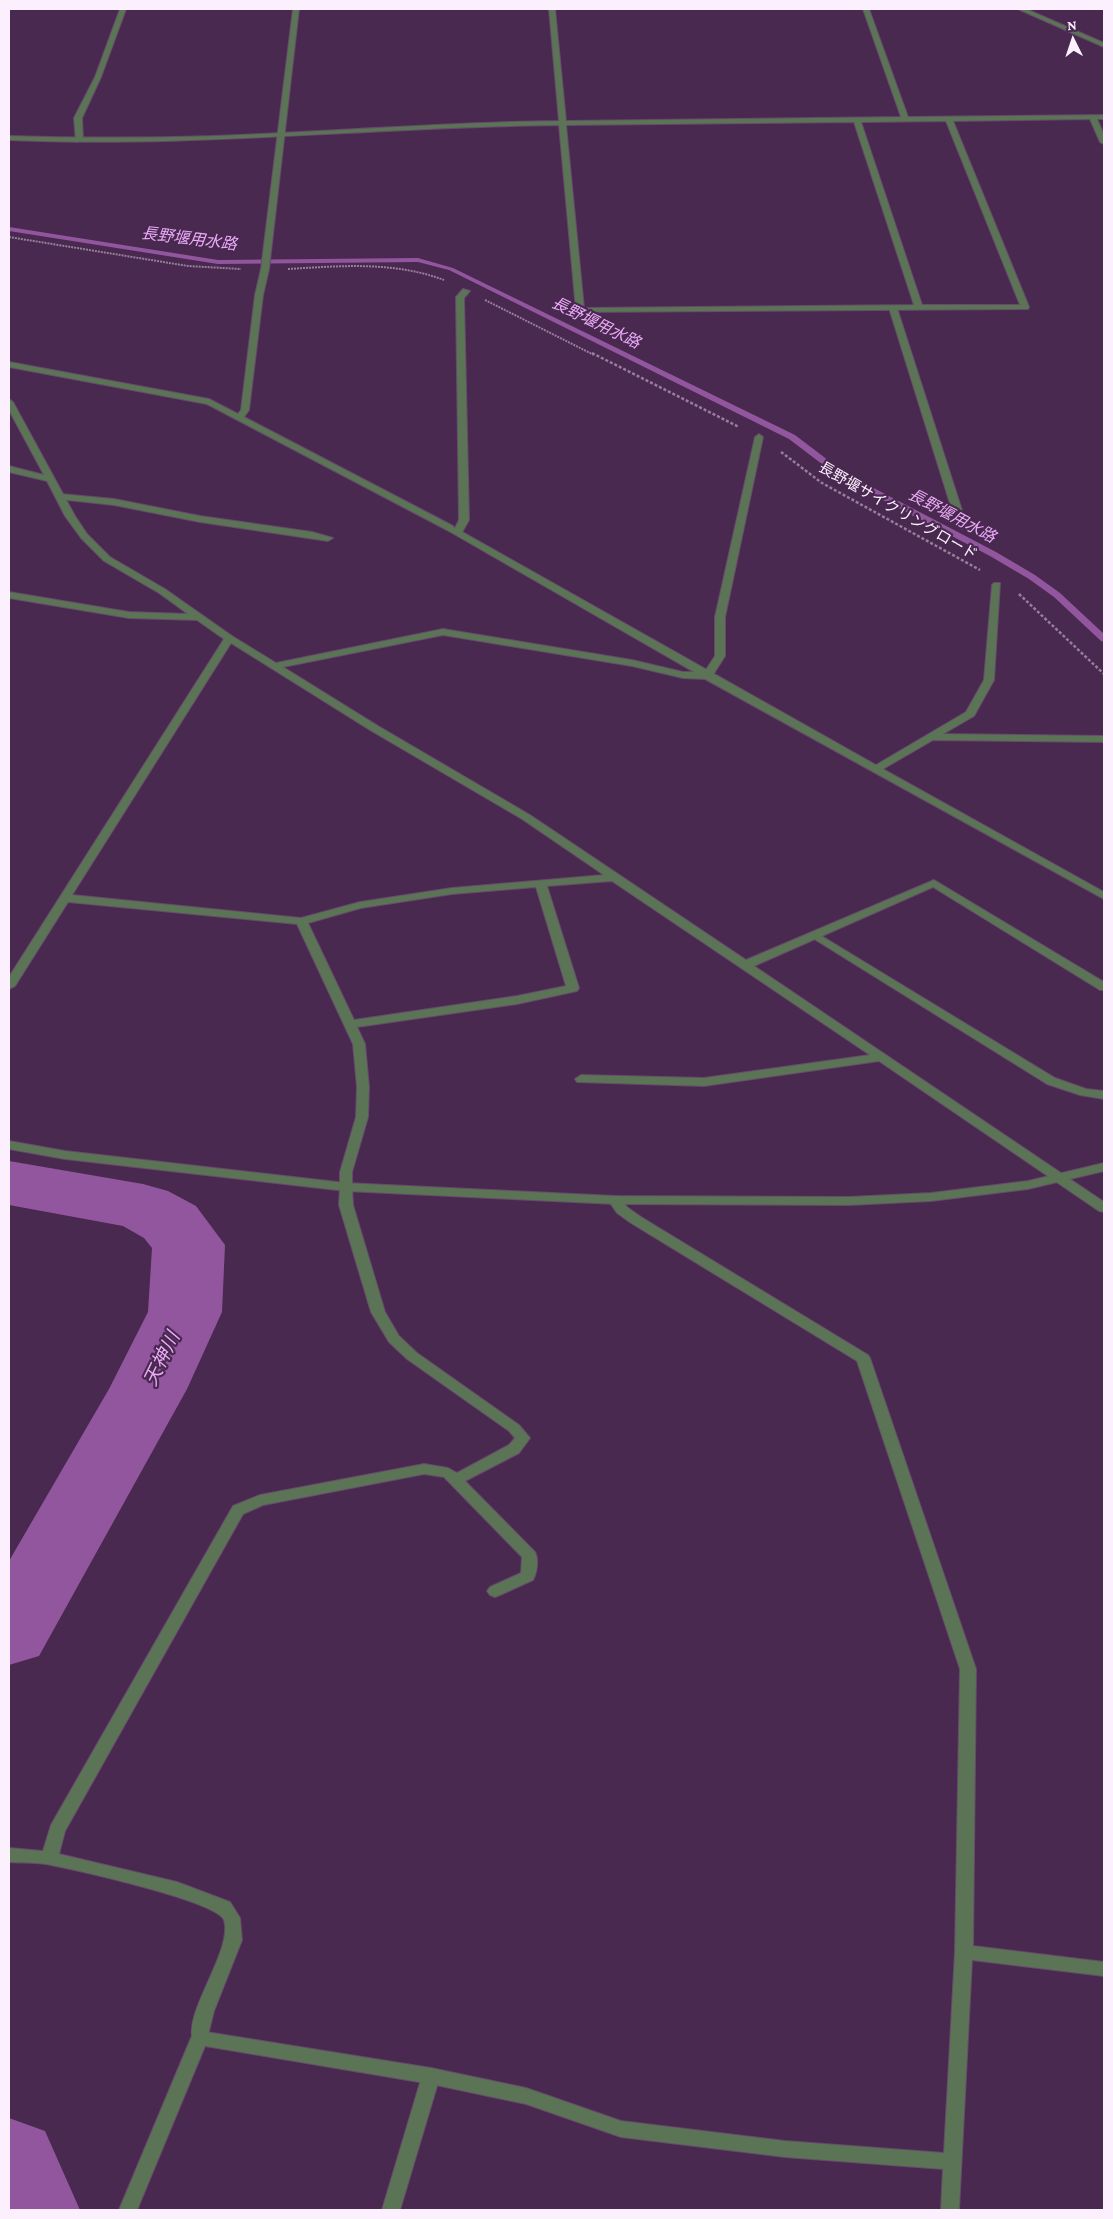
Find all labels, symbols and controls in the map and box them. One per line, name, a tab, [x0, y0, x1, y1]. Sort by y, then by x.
north arrow	[1048, 15, 1098, 65]
text: N	[1067, 17, 1077, 33]
water label: 長野堰用水路	[140, 224, 238, 254]
water label: 長野堰用水路	[549, 293, 643, 353]
street label: 長野堰サイクリングロード	[816, 458, 980, 564]
water label: 長野堰用水路	[905, 485, 999, 547]
water label: 天神川	[139, 1328, 185, 1390]

